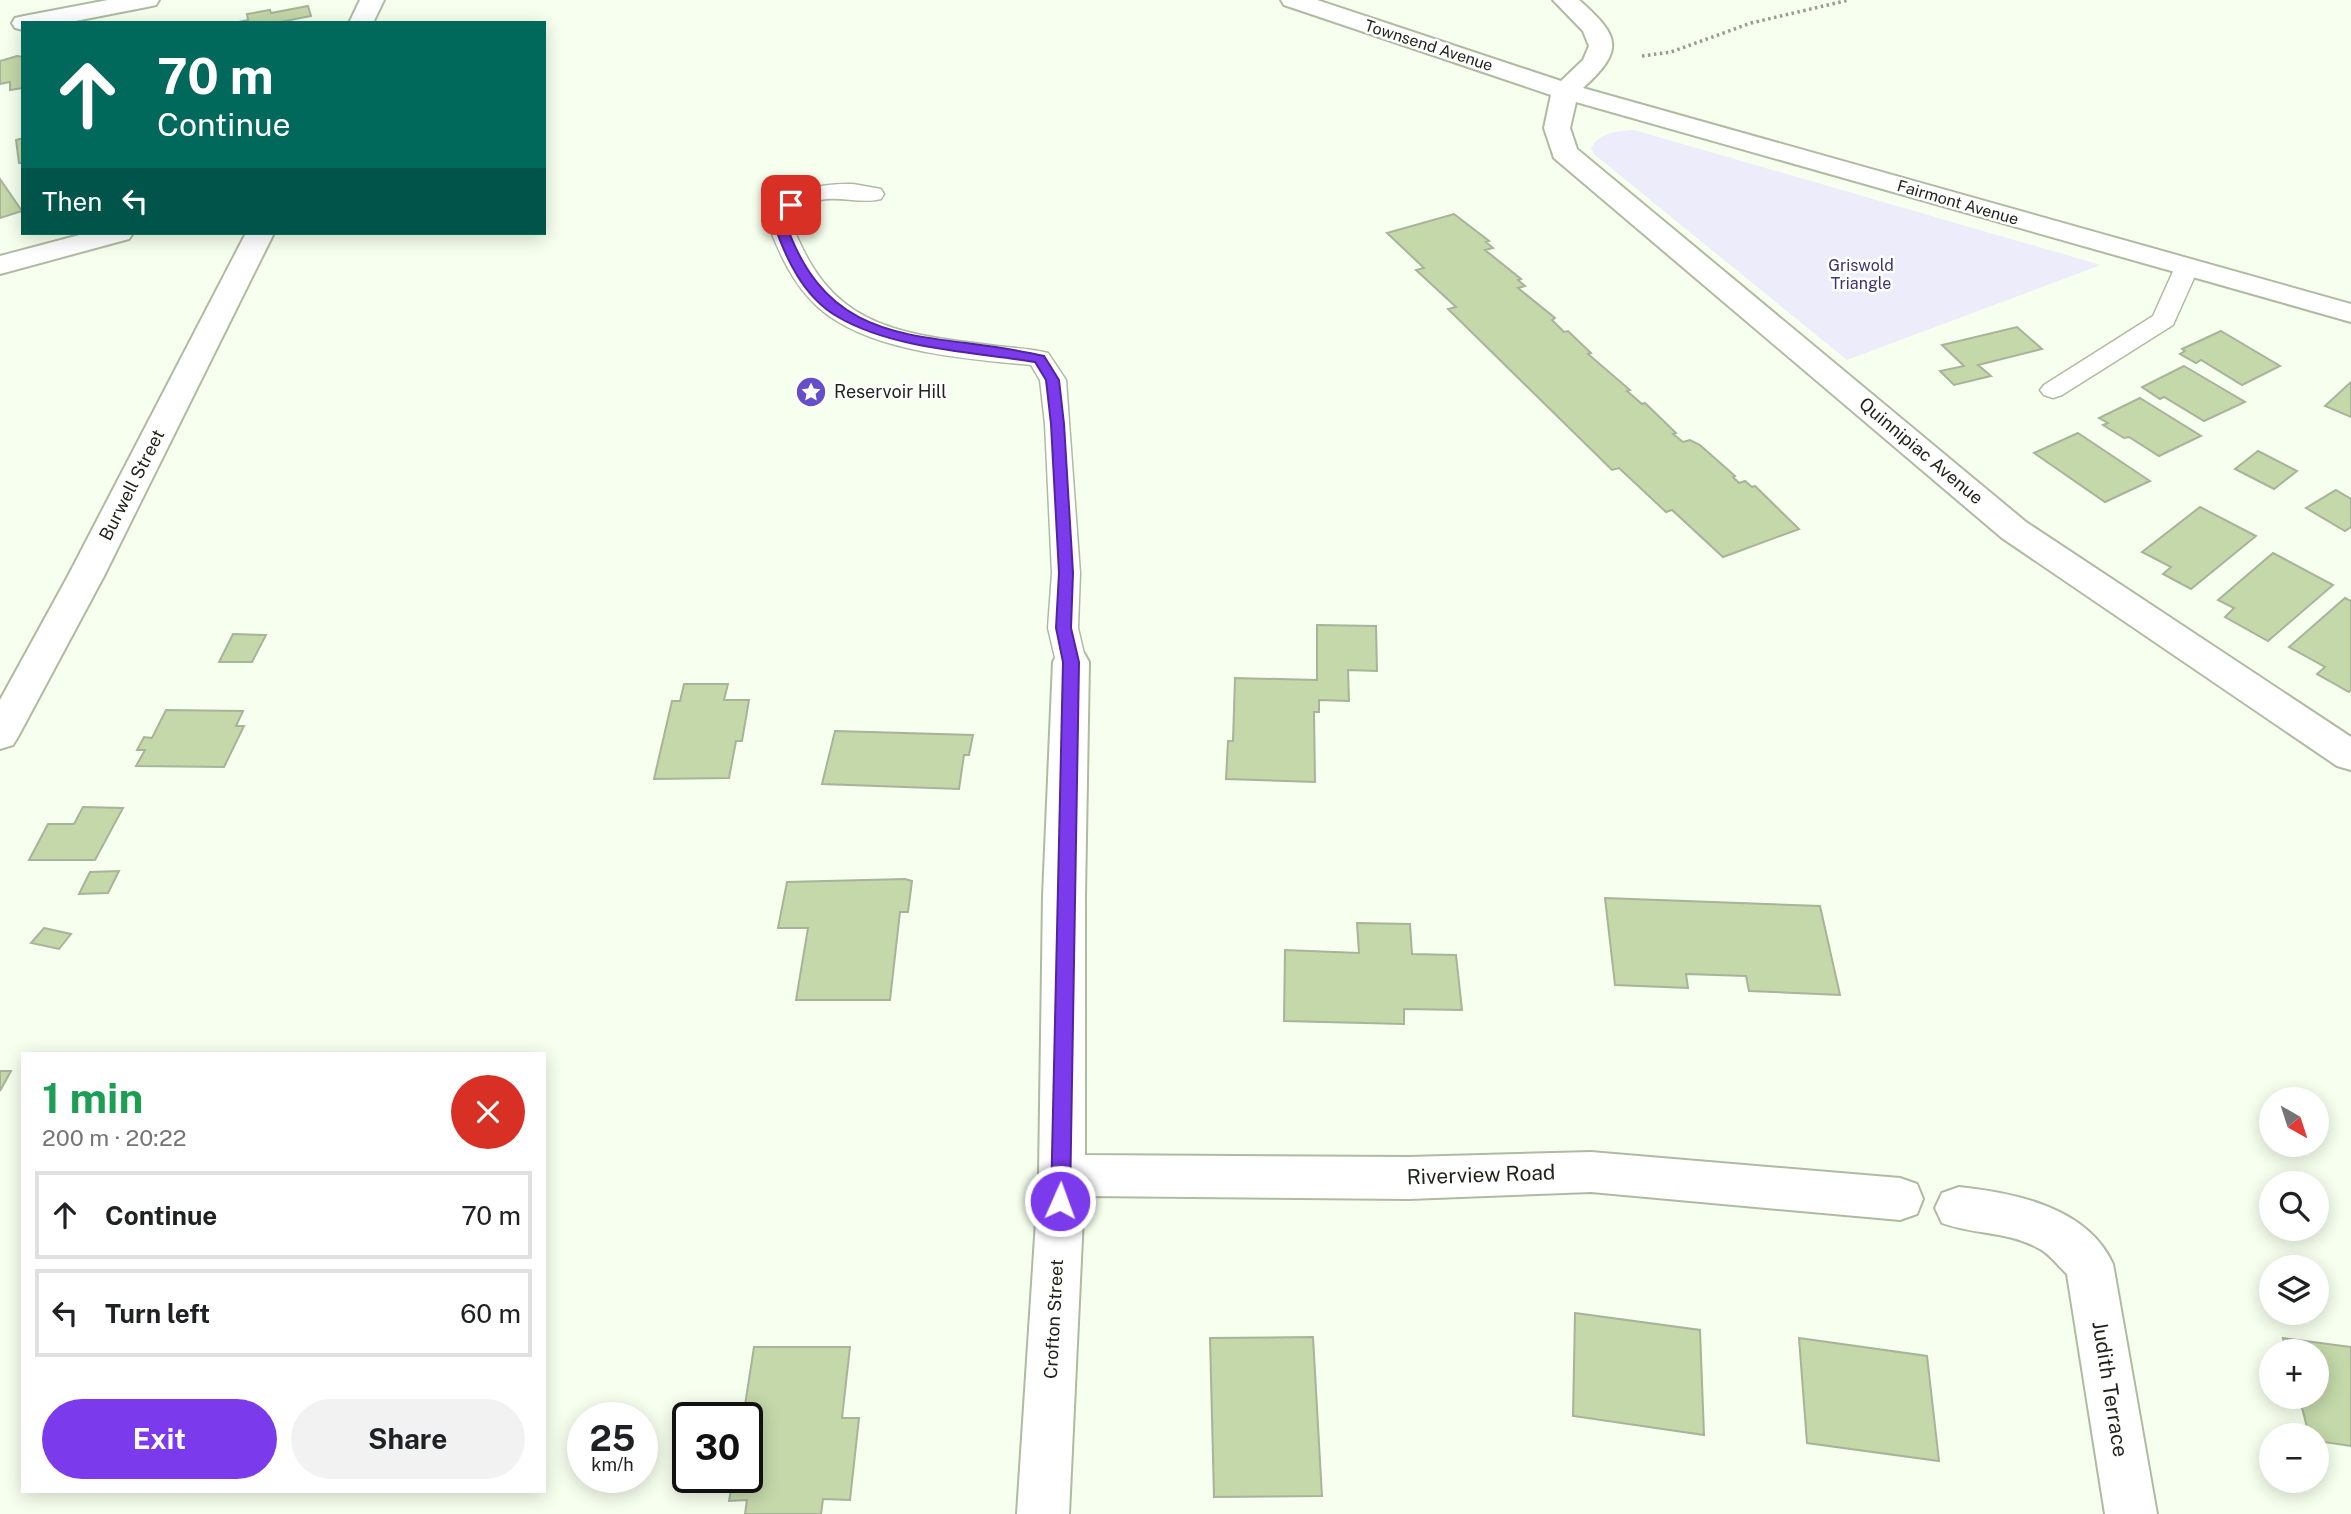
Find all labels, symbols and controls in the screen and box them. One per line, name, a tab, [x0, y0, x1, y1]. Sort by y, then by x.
street label: Townsend Avenue	[1362, 16, 1495, 75]
text: 70 m	[157, 47, 274, 105]
icon: ahead	[42, 49, 133, 140]
text: Continue	[157, 106, 291, 143]
pin	[761, 175, 821, 235]
street label: Fairmont Avenue	[1895, 176, 2021, 229]
icon: left	[116, 182, 154, 220]
text: Then	[42, 186, 102, 217]
icon: arrive	[772, 186, 810, 224]
park label: Griswold Triangle	[1828, 256, 1894, 293]
place icon: Reservoir Hill	[794, 375, 828, 409]
place label: Reservoir Hill	[834, 381, 947, 402]
street label: Quinnipiac Avenue	[1855, 393, 1987, 508]
street label: Burwell Street	[95, 426, 169, 544]
text: 1 min	[42, 1073, 143, 1122]
button: close	[451, 1075, 525, 1149]
north arrow	[2259, 1087, 2329, 1157]
map controls	[2259, 1087, 2329, 1493]
text: 200 m · 20:22	[42, 1124, 186, 1151]
street label: Riverview Road	[1406, 1159, 1556, 1190]
position arrow	[1023, 1164, 1097, 1238]
button: search	[2259, 1171, 2329, 1241]
icon: ahead	[46, 1196, 84, 1234]
text: Continue	[105, 1200, 217, 1231]
text: 70 m	[461, 1200, 521, 1231]
button: layers	[2259, 1255, 2329, 1325]
street label: Crofton Street	[1040, 1259, 1067, 1379]
icon: left	[46, 1294, 84, 1332]
text: Turn left	[105, 1298, 210, 1329]
text: 60 m	[460, 1298, 521, 1329]
street label: Judith Terrace	[2087, 1319, 2134, 1459]
button: +	[2259, 1339, 2329, 1409]
button: Exit	[42, 1399, 277, 1479]
button: Share	[291, 1399, 525, 1479]
speed limit sign: 30	[672, 1402, 763, 1493]
text: 25	[590, 1418, 635, 1459]
button: −	[2259, 1423, 2329, 1493]
text: km/h	[591, 1454, 634, 1475]

